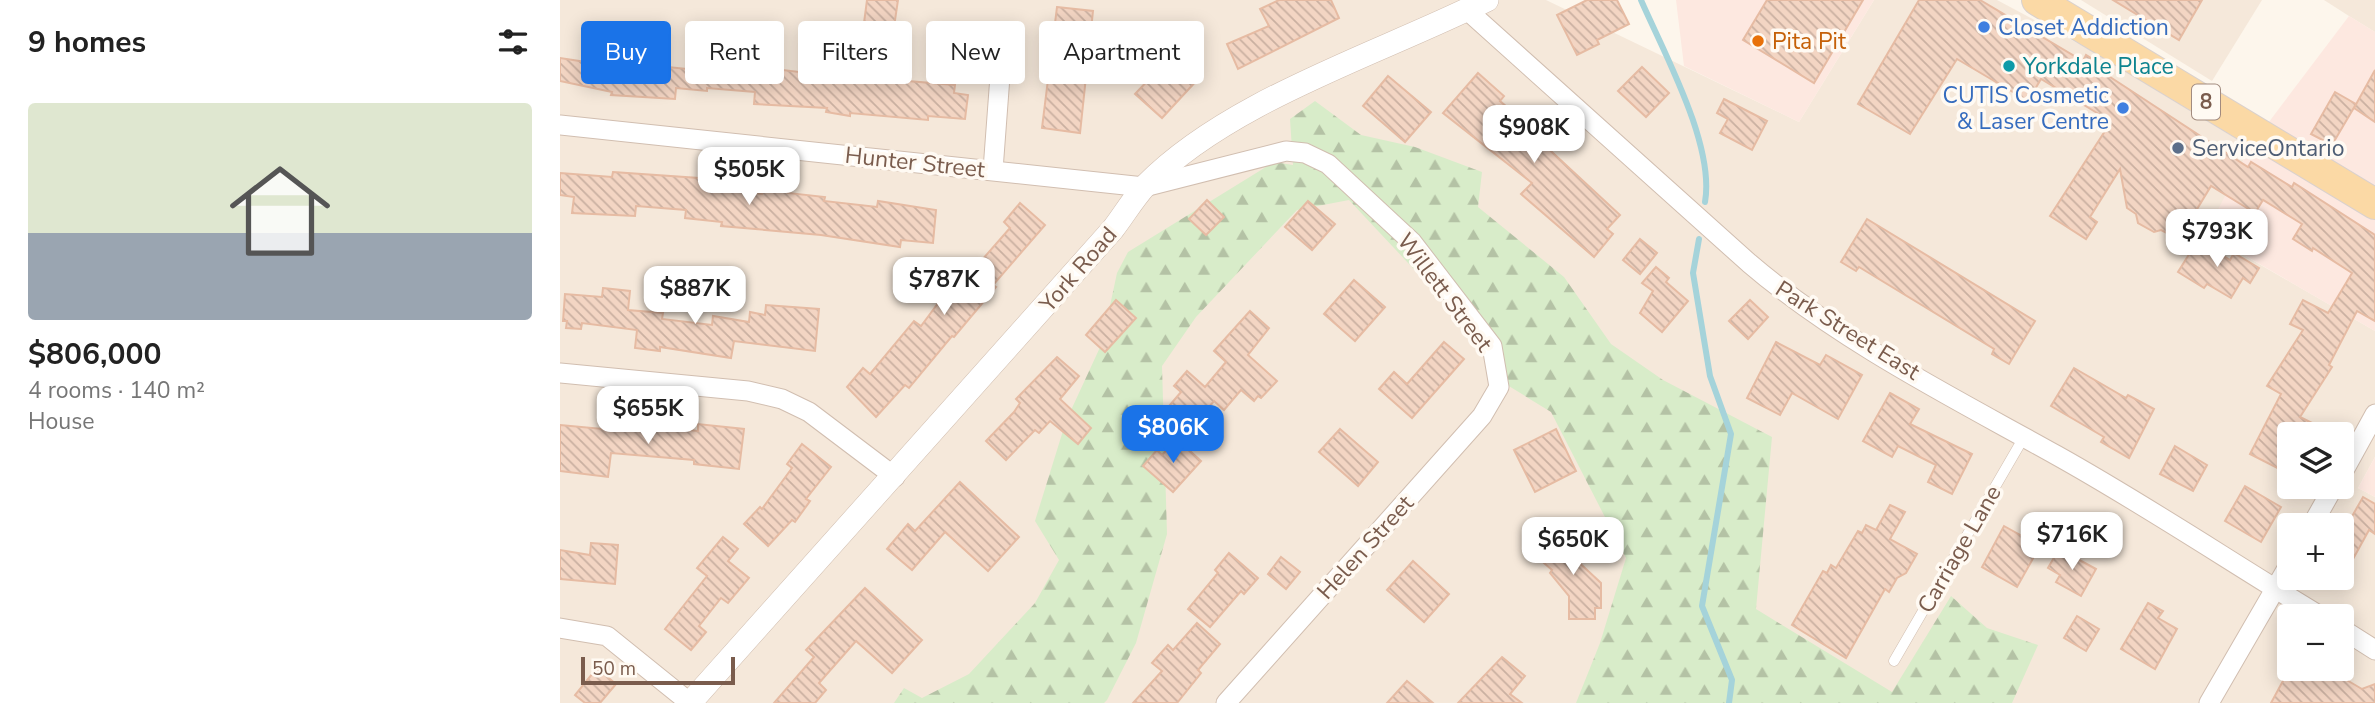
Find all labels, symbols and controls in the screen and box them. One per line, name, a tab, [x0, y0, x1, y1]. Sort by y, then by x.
place label: Closet Addiction	[1998, 12, 2169, 43]
marker: Closet Addiction	[1976, 19, 1992, 35]
chip: Buy	[581, 21, 671, 84]
chip: Rent	[685, 21, 784, 84]
chip: Filters	[798, 21, 912, 84]
chip: New	[926, 21, 1025, 84]
chip: Apartment	[1039, 21, 1204, 84]
text: 9 homes	[28, 22, 146, 63]
icon: filters	[494, 23, 532, 61]
place label: Pita Pit	[1772, 26, 1847, 57]
marker: Pita Pit	[1750, 33, 1766, 49]
place label: Yorkdale Place	[2022, 51, 2174, 82]
marker: Yorkdale Place	[2001, 58, 2017, 74]
place label: CUTIS Cosmetic & Laser Centre	[1943, 80, 2109, 137]
road number: 8	[2192, 84, 2220, 119]
marker: CUTIS Cosmetic & Laser Centre	[2115, 100, 2131, 116]
pin: $908K	[1485, 106, 1583, 165]
text: $908K	[1499, 112, 1569, 143]
place label: ServiceOntario	[2192, 133, 2344, 164]
street label: Hunter Street	[843, 140, 987, 185]
marker: ServiceOntario	[2170, 140, 2186, 156]
icon: home	[217, 148, 343, 274]
pin: $505K	[700, 148, 798, 207]
text: $505K	[714, 154, 784, 185]
pin: $793K	[2168, 210, 2266, 269]
text: $793K	[2182, 216, 2252, 247]
street label: York Road	[1032, 220, 1124, 319]
street label: Willett Street	[1390, 227, 1500, 359]
pin: $787K	[895, 258, 993, 317]
text: $787K	[909, 264, 979, 295]
pin: $887K	[646, 266, 744, 326]
text: $887K	[660, 273, 730, 304]
street label: Park Street East	[1770, 274, 1927, 388]
text: $806,000	[28, 334, 161, 375]
text: 4 rooms · 140 m²	[28, 375, 205, 406]
pin: $655K	[599, 386, 697, 446]
text: $655K	[613, 393, 683, 424]
text: House	[28, 406, 95, 437]
pin: $806K	[1124, 406, 1222, 465]
text: $806K	[1138, 412, 1208, 443]
map controls	[2277, 422, 2354, 681]
button: layers	[2277, 422, 2354, 499]
street label: Carriage Lane	[1910, 480, 2009, 619]
street label: Helen Street	[1310, 488, 1421, 606]
pin: $716K	[2023, 512, 2121, 572]
button: +	[2277, 513, 2354, 590]
pin: $650K	[1524, 518, 1622, 577]
text: $716K	[2037, 519, 2107, 550]
text: $650K	[1538, 524, 1608, 555]
button: −	[2277, 604, 2354, 681]
scale bar	[581, 654, 735, 686]
text: 50 m	[592, 656, 636, 682]

